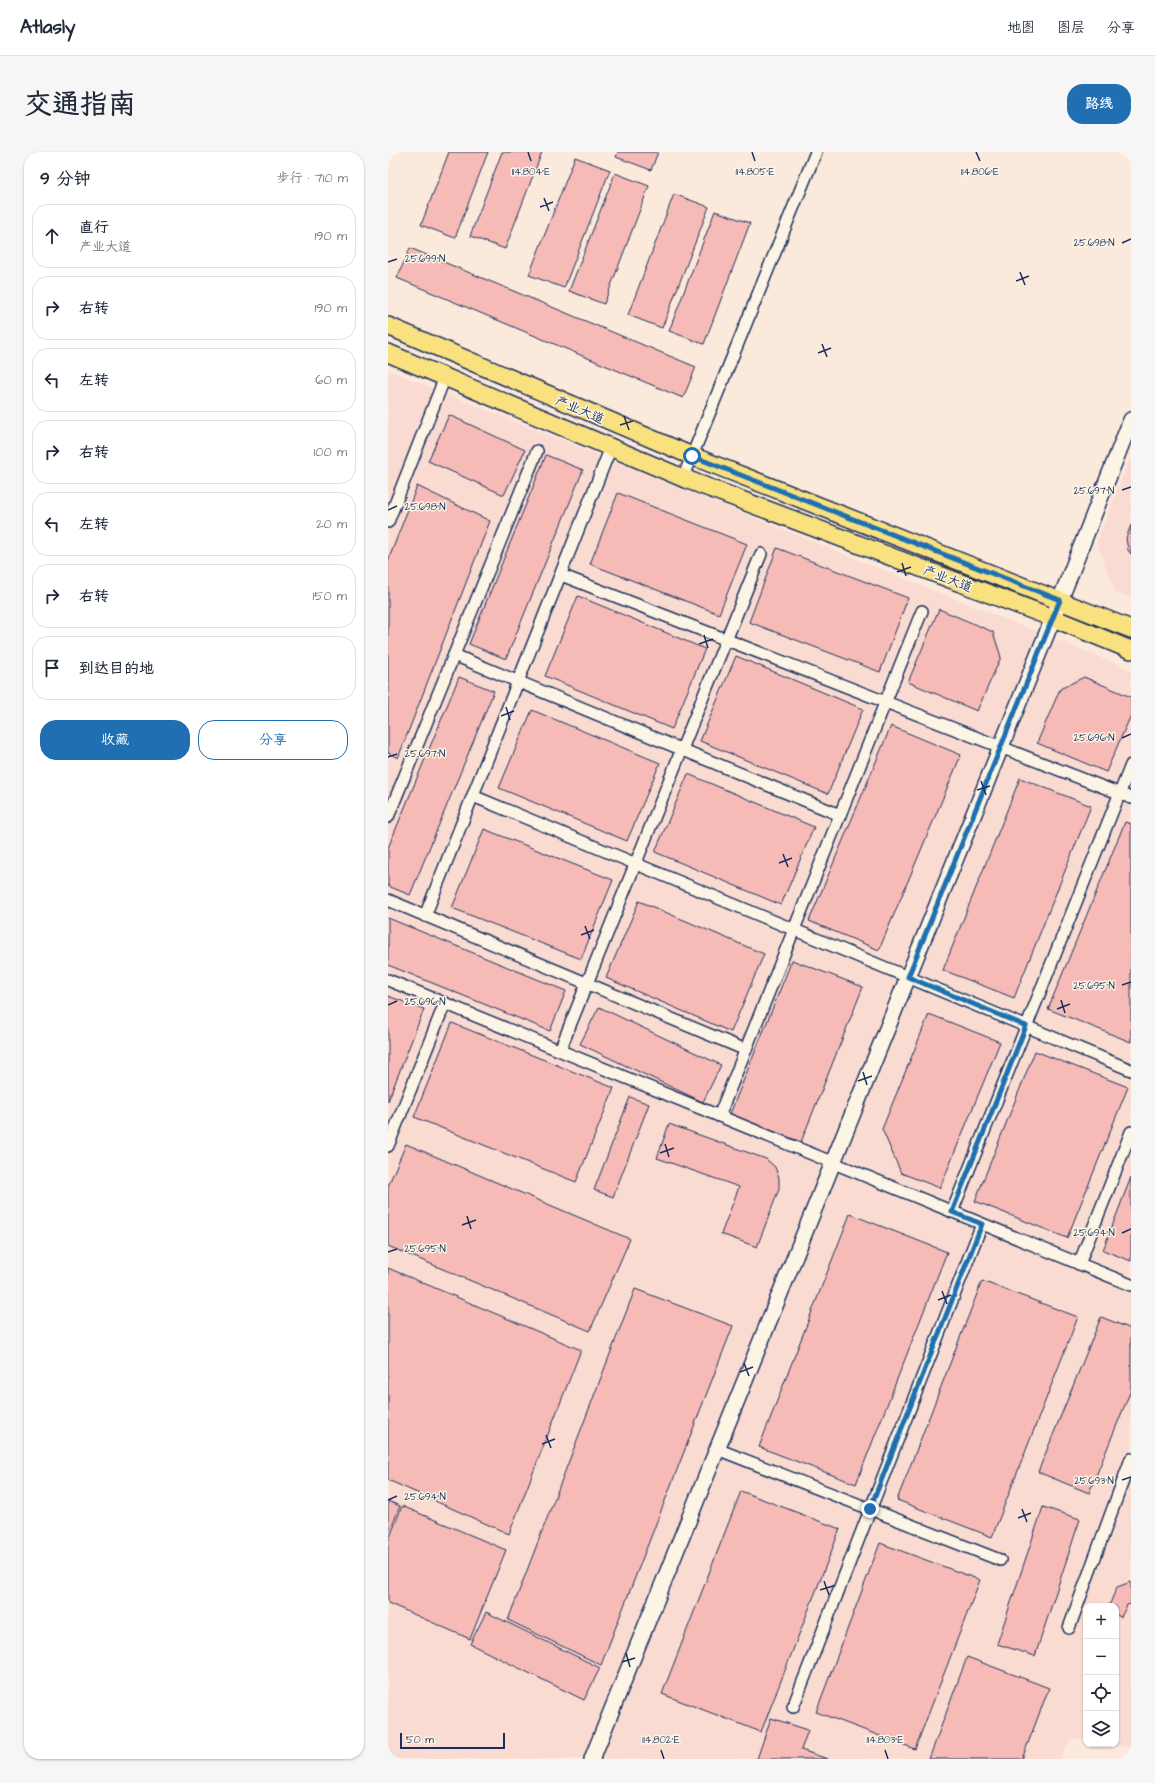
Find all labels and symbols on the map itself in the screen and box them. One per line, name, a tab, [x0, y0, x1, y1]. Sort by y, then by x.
text: 114.804°E	[512, 165, 550, 179]
text: 114.805°E	[736, 165, 774, 179]
text: 114.806°E	[961, 165, 999, 179]
text: 25.698°N	[1073, 236, 1115, 250]
text: 25.699°N	[405, 252, 445, 266]
street label: 产业大道	[552, 391, 607, 428]
route start	[683, 447, 701, 465]
text: 25.697°N	[1074, 484, 1114, 498]
text: 25.698°N	[404, 500, 446, 514]
street label: 产业大道	[920, 561, 975, 597]
text: 25.696°N	[1074, 731, 1114, 745]
text: 25.697°N	[405, 747, 445, 761]
text: 25.695°N	[1073, 979, 1115, 993]
text: 25.696°N	[405, 995, 445, 1009]
text: 25.694°N	[1073, 1226, 1115, 1240]
text: 25.695°N	[404, 1242, 446, 1256]
text: 25.693°N	[1074, 1474, 1114, 1488]
text: 25.694°N	[404, 1490, 446, 1504]
route end	[861, 1500, 879, 1518]
scale bar	[400, 1731, 505, 1750]
text: 114.802°E	[642, 1733, 680, 1747]
text: 114.803°E	[867, 1733, 903, 1747]

